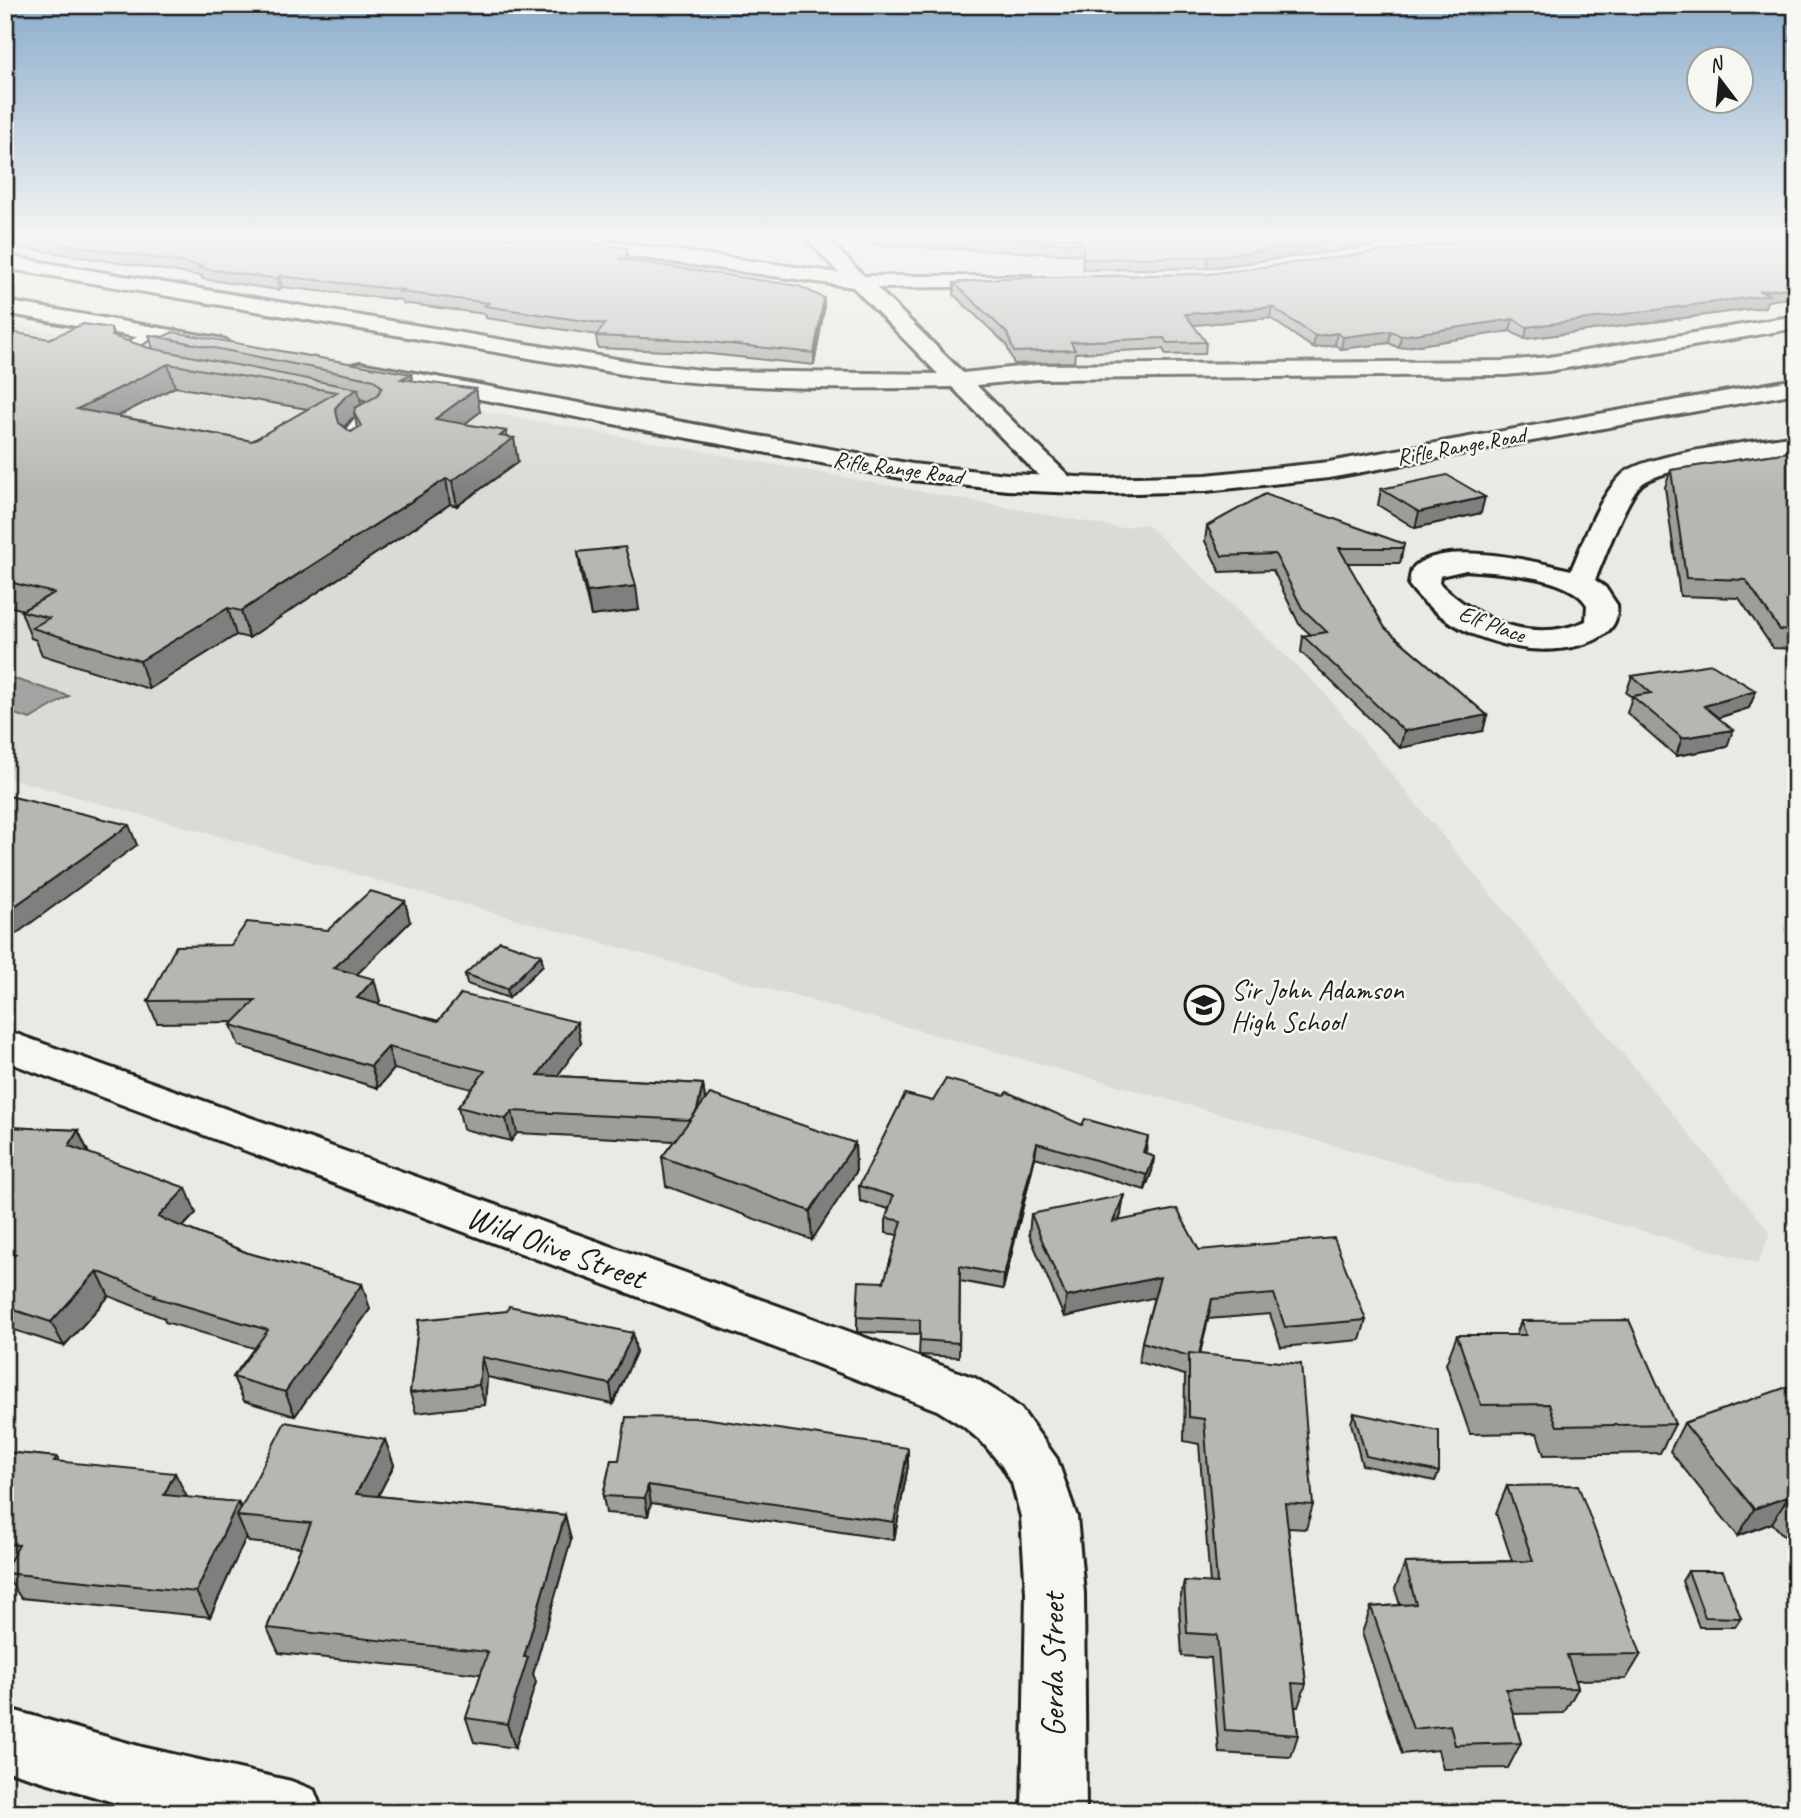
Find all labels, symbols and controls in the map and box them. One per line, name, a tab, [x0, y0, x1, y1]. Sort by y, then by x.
north arrow	[1686, 46, 1756, 116]
text: N	[1707, 51, 1728, 78]
street label: Rifle Range Road	[1394, 420, 1531, 472]
street label: Rifle Range Road	[831, 445, 968, 492]
street label: Elf Place	[1455, 599, 1531, 650]
place label: Sir John Adamson High School	[1231, 972, 1405, 1039]
school or university icon: Sir John Adamson High School	[1183, 984, 1225, 1026]
street label: Wild Olive Street	[461, 1195, 654, 1300]
street label: Gerda Street	[1032, 1590, 1074, 1737]

